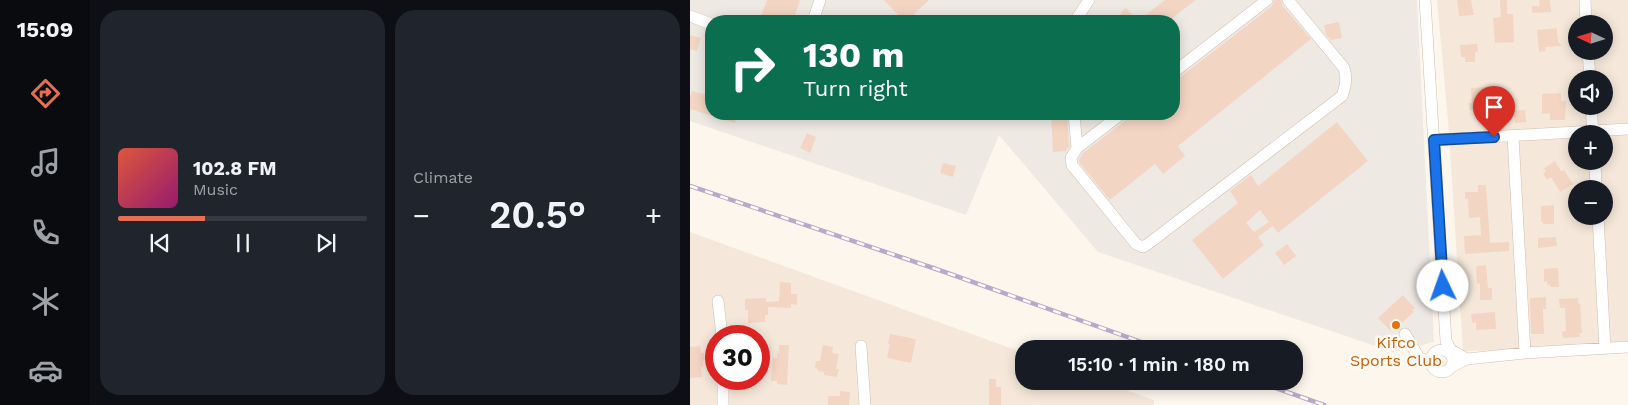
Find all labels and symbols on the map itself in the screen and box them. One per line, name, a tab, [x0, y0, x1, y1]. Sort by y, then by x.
north arrow	[1568, 15, 1612, 60]
pin	[1473, 86, 1515, 137]
position arrow	[1416, 259, 1468, 311]
marker: Kifco Sports Club	[1390, 319, 1402, 331]
speed limit sign: 30	[705, 325, 770, 390]
place label: Kifco Sports Club	[1350, 333, 1442, 370]

